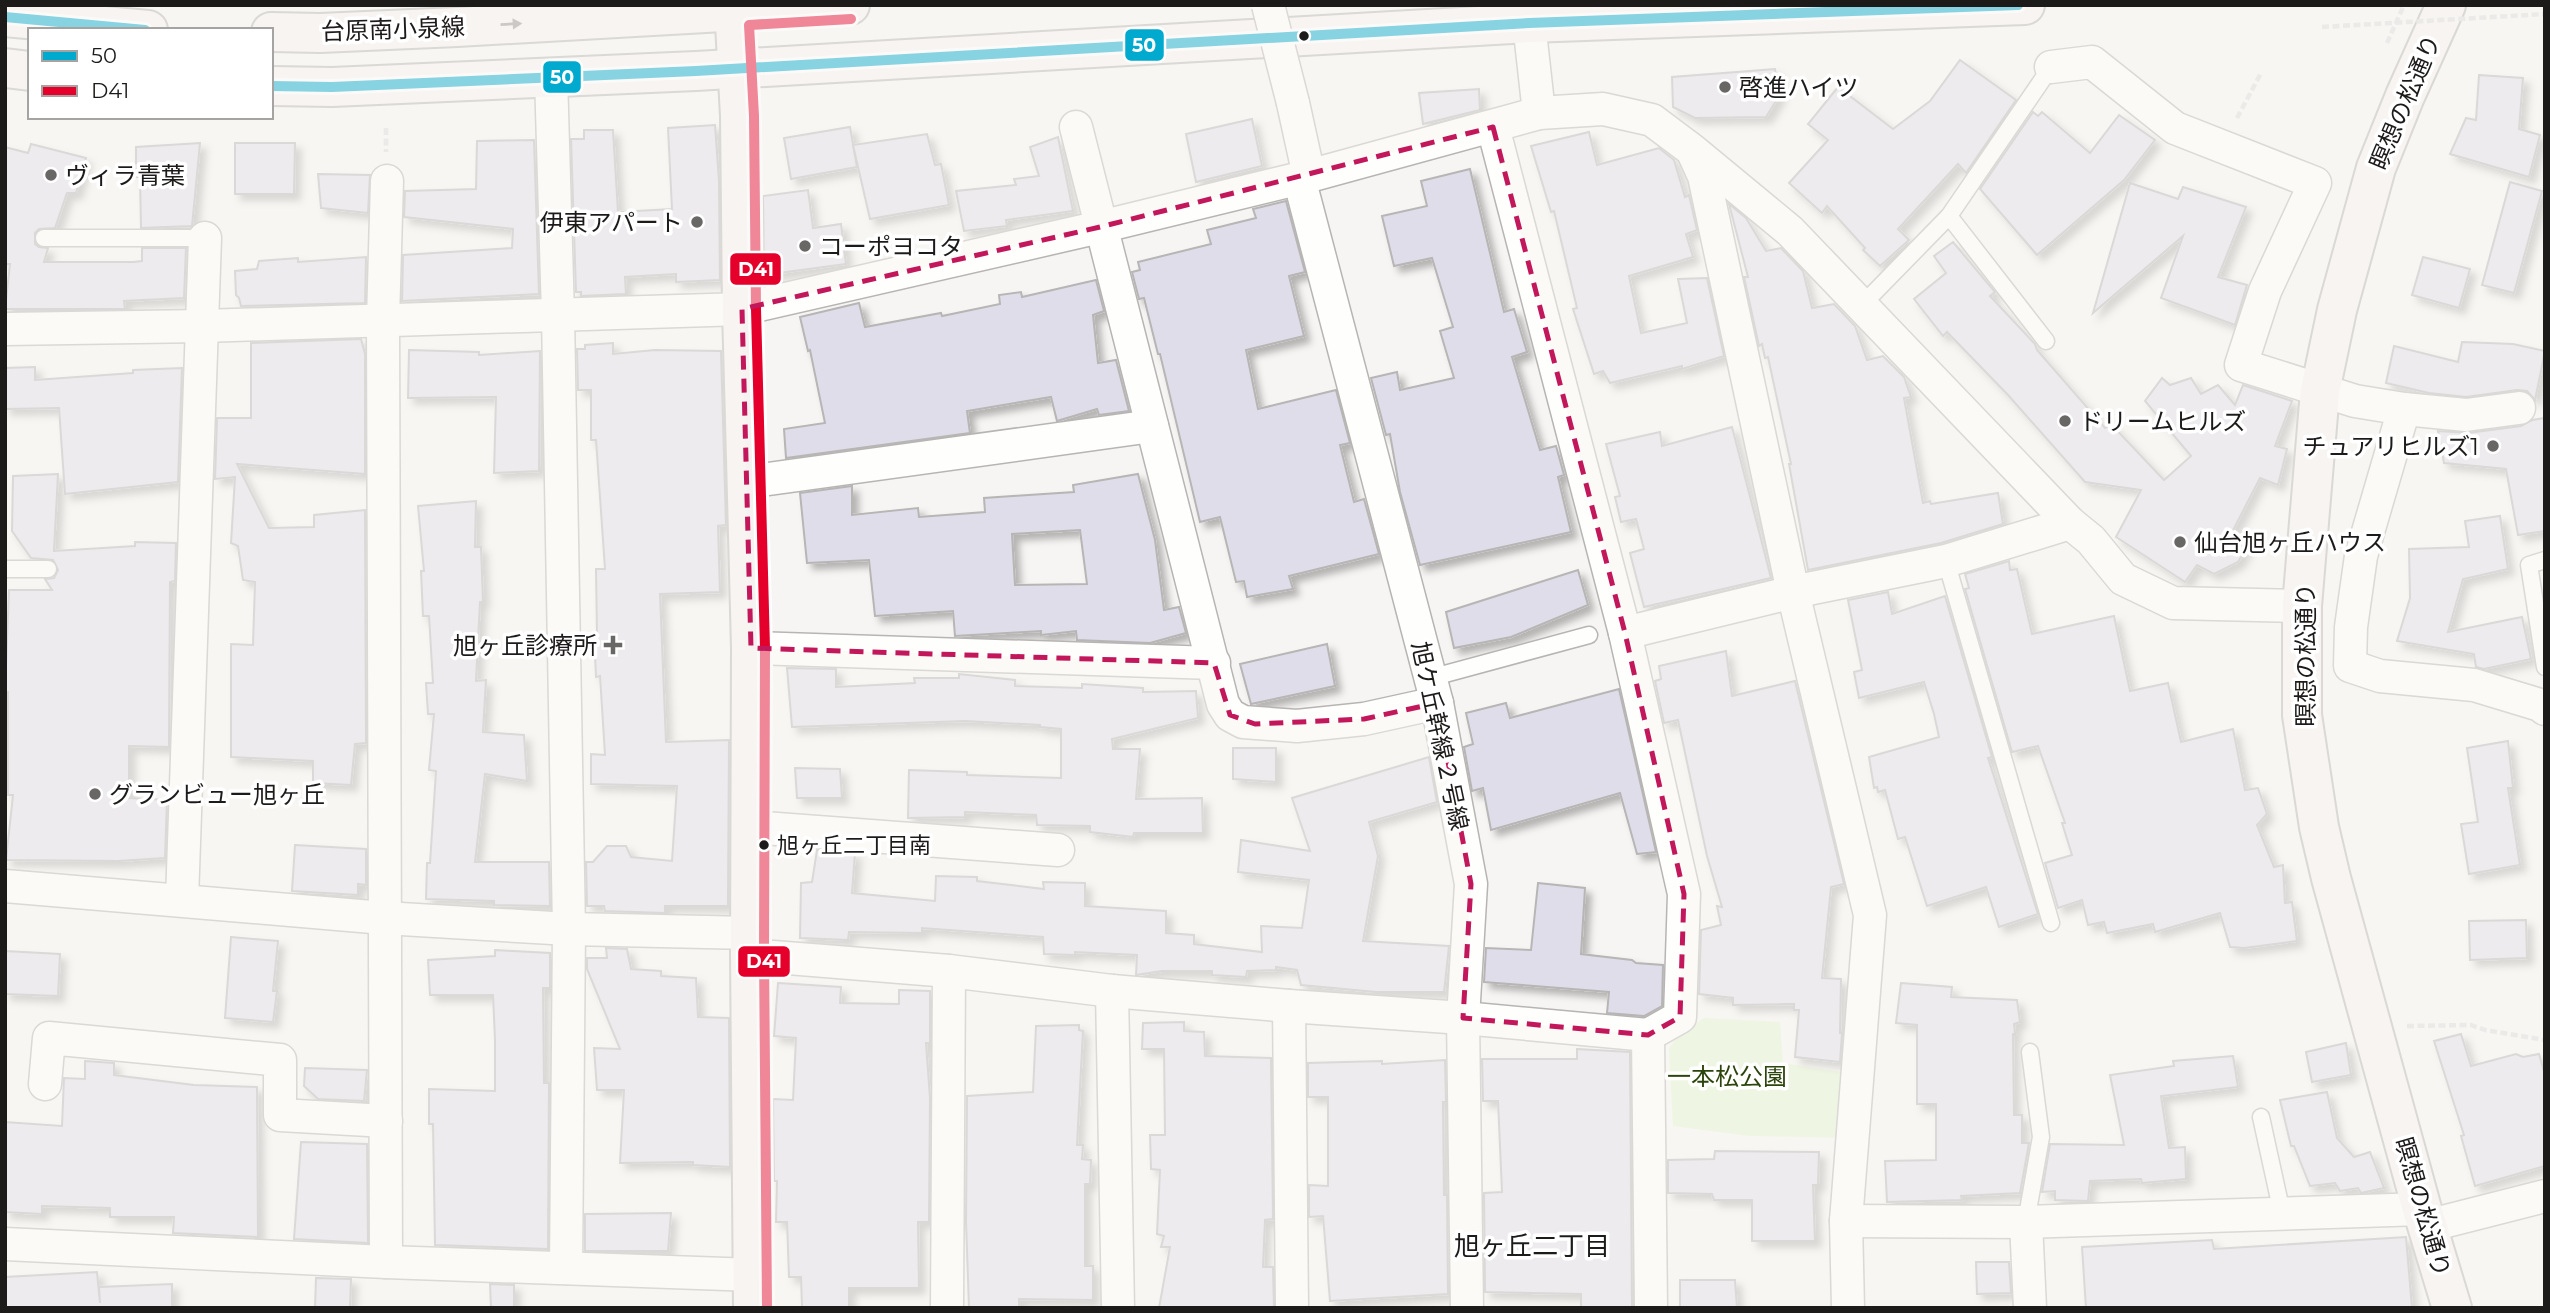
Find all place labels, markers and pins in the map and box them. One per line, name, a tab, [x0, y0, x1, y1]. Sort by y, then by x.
unlabelled marker	[1297, 29, 1311, 43]
place label: 啓進ハイツ	[1739, 73, 1859, 102]
marker: 啓進ハイツ	[1717, 79, 1733, 95]
place label: ヴィラ青葉	[65, 161, 185, 190]
marker: ヴィラ青葉	[43, 167, 59, 183]
place label: 伊東アパート	[539, 208, 683, 237]
marker: 伊東アパート	[689, 214, 705, 230]
place label: コーポヨコタ	[819, 232, 963, 261]
marker: コーポヨコタ	[797, 238, 813, 254]
place label: ドリームヒルズ	[2079, 407, 2246, 436]
marker: ドリームヒルズ	[2057, 413, 2073, 429]
place label: チュアリヒルズ1	[2303, 432, 2479, 461]
marker: チュアリヒルズ1	[2485, 438, 2501, 454]
place label: 仙台旭ヶ丘ハウス	[2194, 528, 2386, 557]
marker: 仙台旭ヶ丘ハウス	[2172, 534, 2188, 550]
place label: 旭ヶ丘診療所	[453, 631, 597, 660]
marker: 旭ヶ丘診療所	[603, 635, 623, 655]
place label: グランビュー旭ヶ丘	[109, 780, 325, 809]
marker: グランビュー旭ヶ丘	[87, 786, 103, 802]
place label: 旭ヶ丘二丁目南	[777, 832, 931, 859]
marker: 旭ヶ丘二丁目南	[757, 838, 771, 852]

